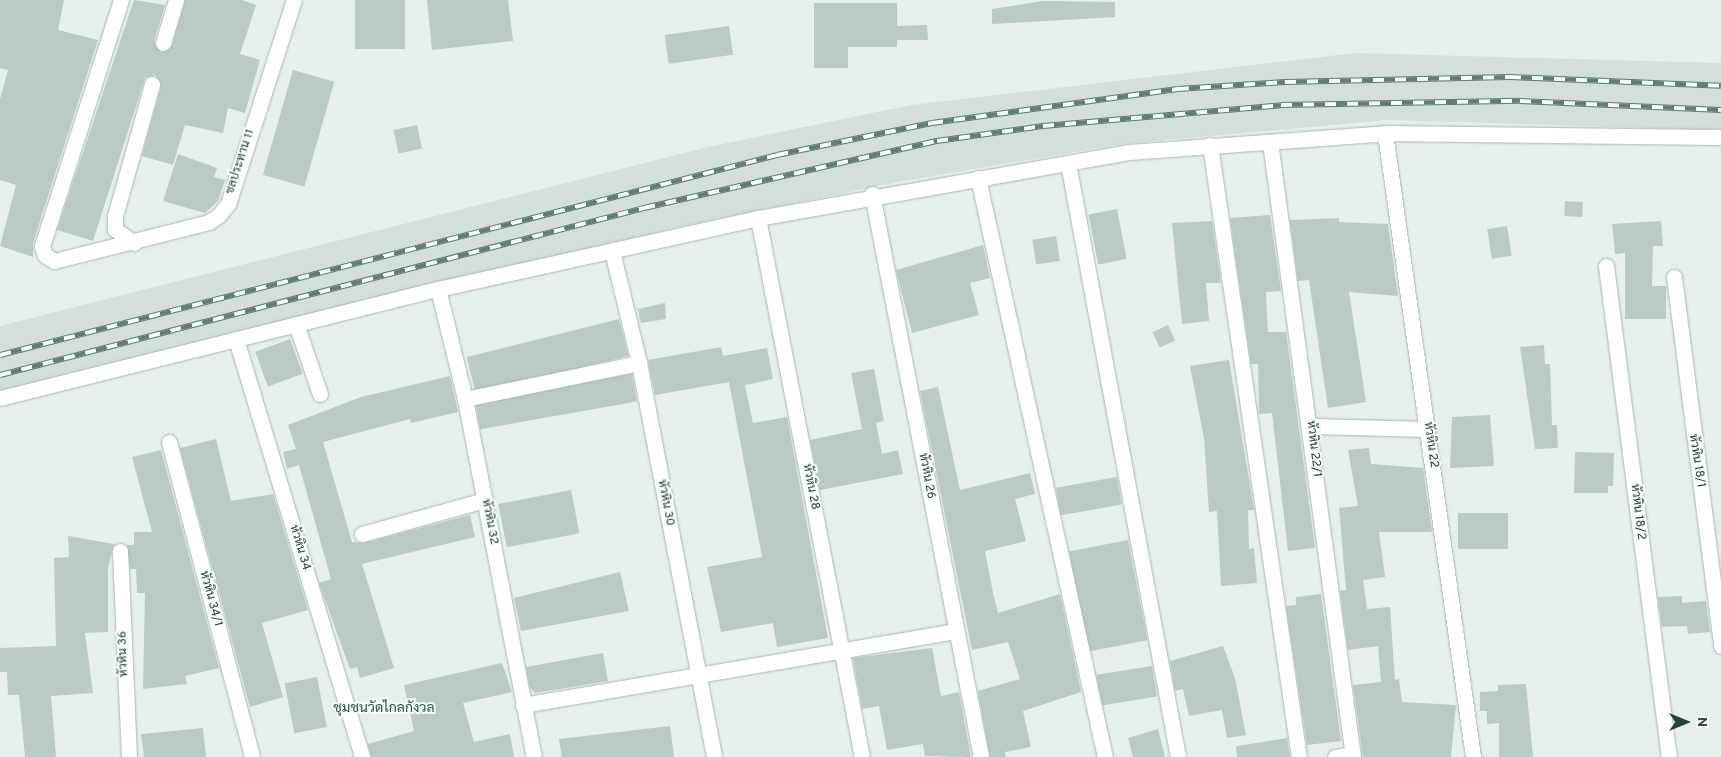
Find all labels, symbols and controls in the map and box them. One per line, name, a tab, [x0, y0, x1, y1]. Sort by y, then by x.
street label: ชลประทาน 11	[224, 128, 258, 196]
street label: หัวหิน 22/1	[1302, 420, 1324, 478]
street label: หัวหิน 22	[1420, 421, 1440, 469]
street label: หัวหิน 18/1	[1685, 433, 1707, 489]
street label: หัวหิน 26	[915, 452, 937, 500]
street label: หัวหิน 28	[798, 463, 822, 511]
street label: หัวหิน 30	[653, 479, 677, 527]
street label: หัวหิน 18/2	[1626, 483, 1648, 541]
street label: หัวหิน 32	[478, 498, 500, 546]
street label: หัวหิน 34	[285, 524, 313, 572]
street label: หัวหิน 34/1	[196, 570, 224, 628]
street label: หัวหิน 36	[116, 631, 132, 677]
north arrow	[1661, 697, 1711, 747]
district label: ชุมชนวัดไกลกังวล	[333, 701, 435, 717]
text: N	[1693, 717, 1710, 727]

